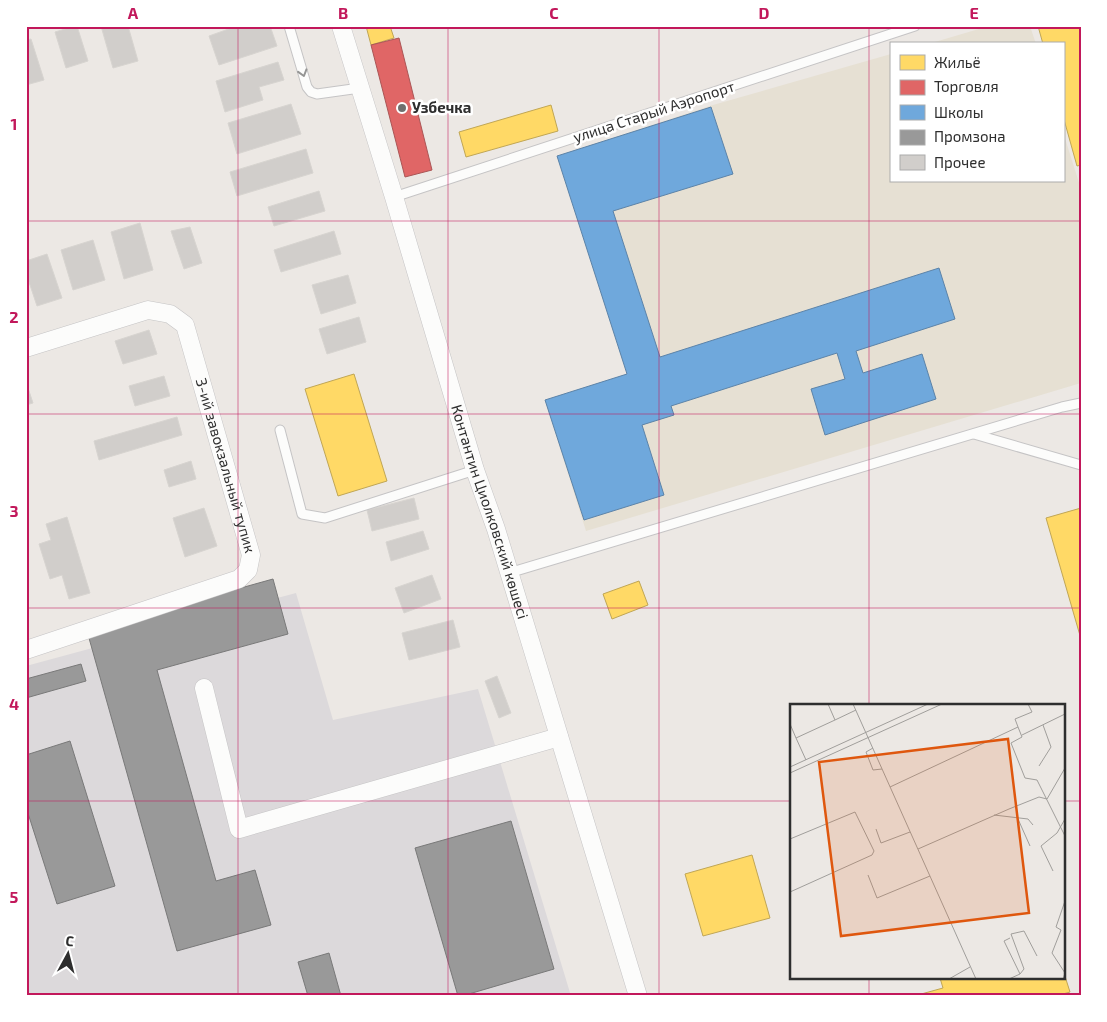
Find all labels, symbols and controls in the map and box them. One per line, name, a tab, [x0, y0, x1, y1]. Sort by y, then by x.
text: A	[128, 3, 139, 22]
text: B	[338, 3, 348, 22]
text: C	[549, 3, 559, 22]
text: D	[759, 3, 770, 22]
text: E	[969, 3, 979, 22]
legend	[890, 42, 1064, 182]
text: Жильё	[934, 53, 981, 71]
one-way arrow	[298, 68, 308, 77]
street label: улица Старый Аэропорт	[571, 76, 737, 147]
text: Торговля	[934, 77, 999, 95]
place label: Узбечка	[412, 98, 471, 116]
marker: Узбечка	[396, 102, 408, 114]
text: Школы	[934, 103, 984, 121]
text: 1	[11, 114, 17, 133]
text: Промзона	[934, 127, 1006, 145]
text: Прочее	[934, 153, 986, 171]
text: 2	[9, 307, 19, 326]
street label: 3-ий завокзальный тупик	[193, 376, 260, 555]
street label: Контантин Циолковский көшесі	[448, 402, 533, 621]
text: 3	[9, 501, 19, 520]
text: 4	[9, 694, 19, 713]
inset map	[790, 704, 1064, 980]
text: 5	[10, 887, 19, 906]
north arrow	[42, 930, 92, 980]
text: С	[65, 932, 75, 950]

